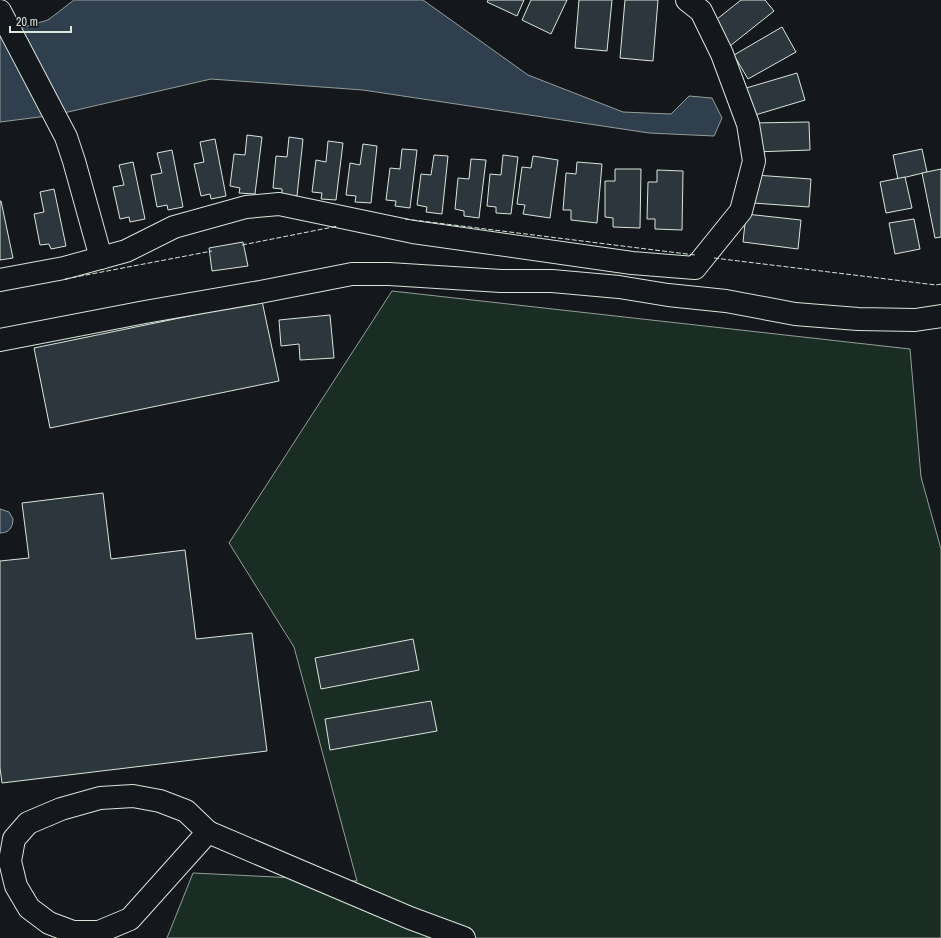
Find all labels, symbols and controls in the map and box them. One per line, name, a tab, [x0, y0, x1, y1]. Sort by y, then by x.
scale bar	[10, 8, 71, 34]
text: 20 m	[16, 14, 38, 30]

